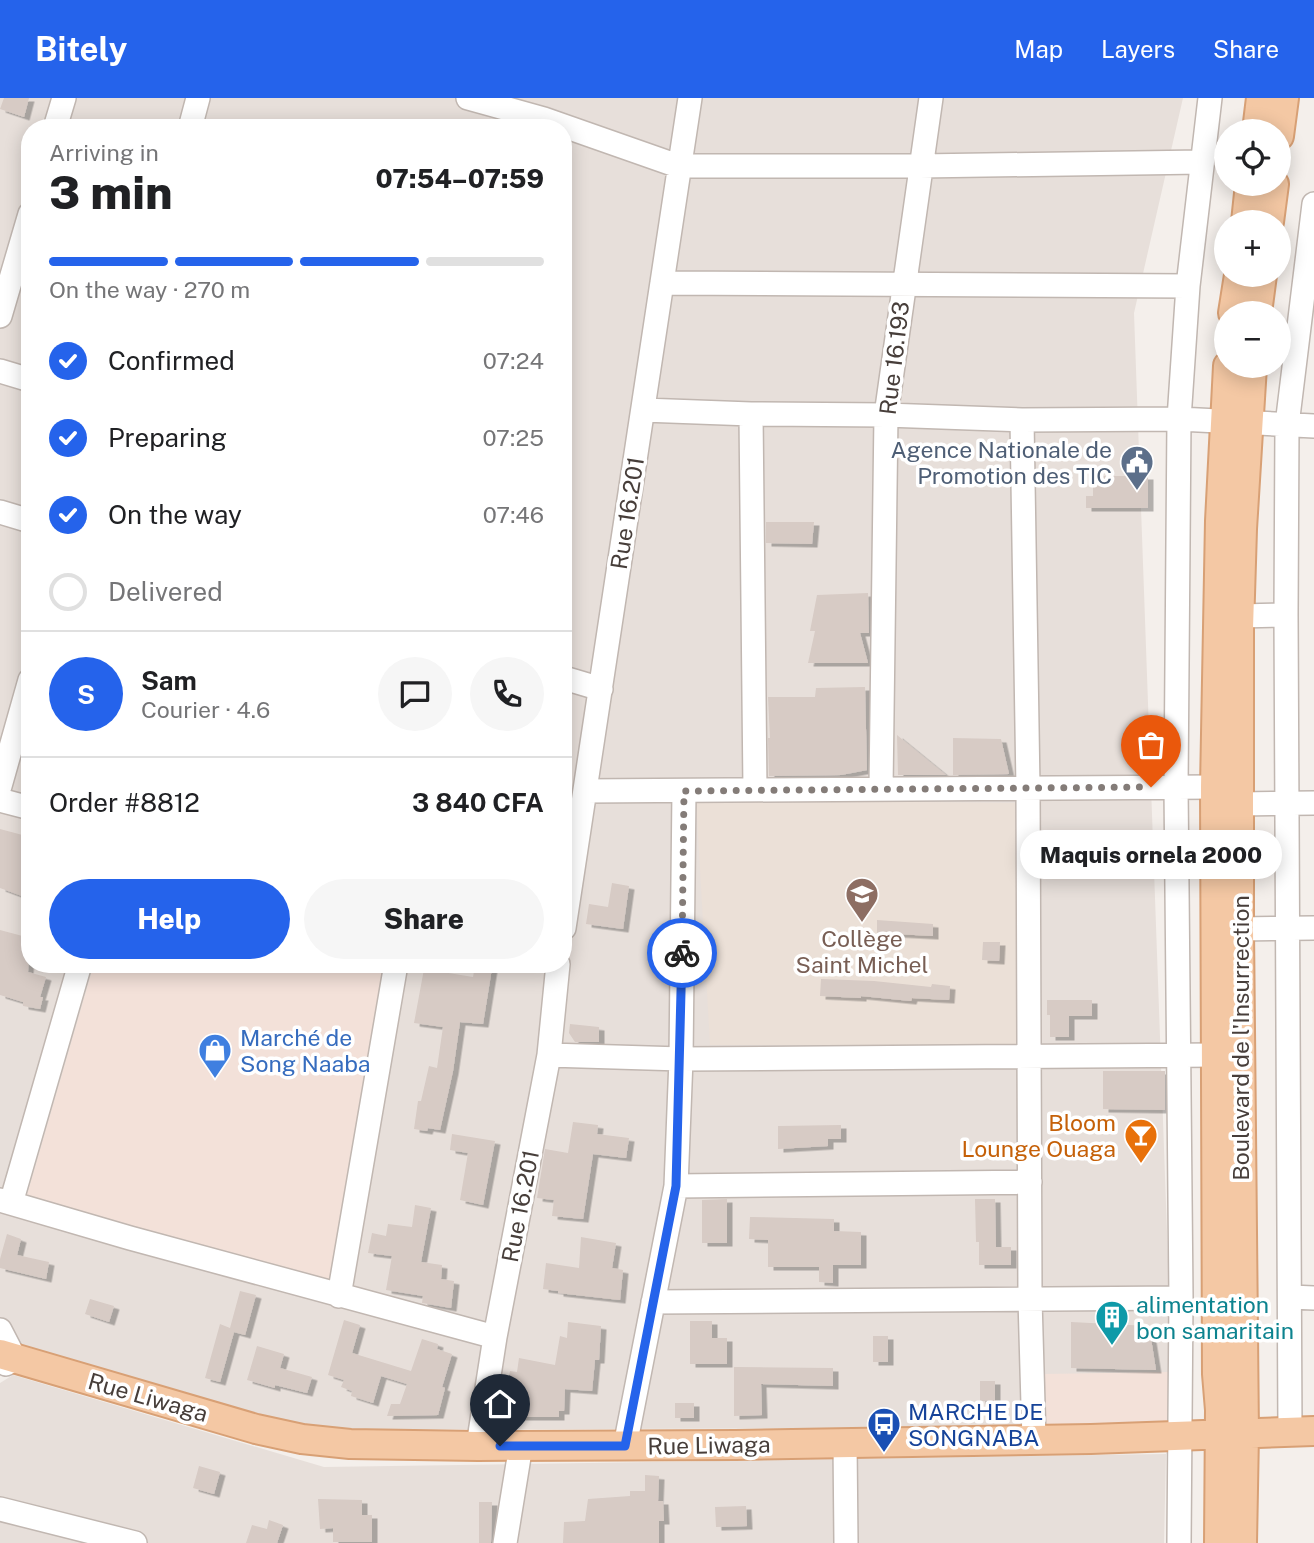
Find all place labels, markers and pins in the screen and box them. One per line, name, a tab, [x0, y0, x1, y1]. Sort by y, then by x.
place label: Agence Nationale de Promotion des TIC	[891, 436, 1112, 489]
public building icon: Agence Nationale de Promotion des TIC	[1118, 443, 1156, 492]
pin	[1121, 715, 1181, 787]
callout: Maquis ornela 2000	[1020, 829, 1282, 878]
school or university icon: Collège Saint Michel	[843, 875, 881, 924]
place label: Collège Saint Michel	[796, 925, 928, 978]
place label: Marché de Song Naaba	[240, 1024, 371, 1077]
shop icon: Marché de Song Naaba	[196, 1031, 234, 1080]
place label: Bloom Lounge Ouaga	[961, 1109, 1116, 1162]
bar icon: Bloom Lounge Ouaga	[1122, 1116, 1160, 1165]
place label: alimentation bon samaritain	[1136, 1291, 1294, 1344]
building icon: alimentation bon samaritain	[1093, 1298, 1131, 1347]
pin	[470, 1374, 530, 1446]
place label: MARCHE DE SONGNABA	[908, 1398, 1044, 1451]
bus stop icon: MARCHE DE SONGNABA	[865, 1405, 903, 1454]

